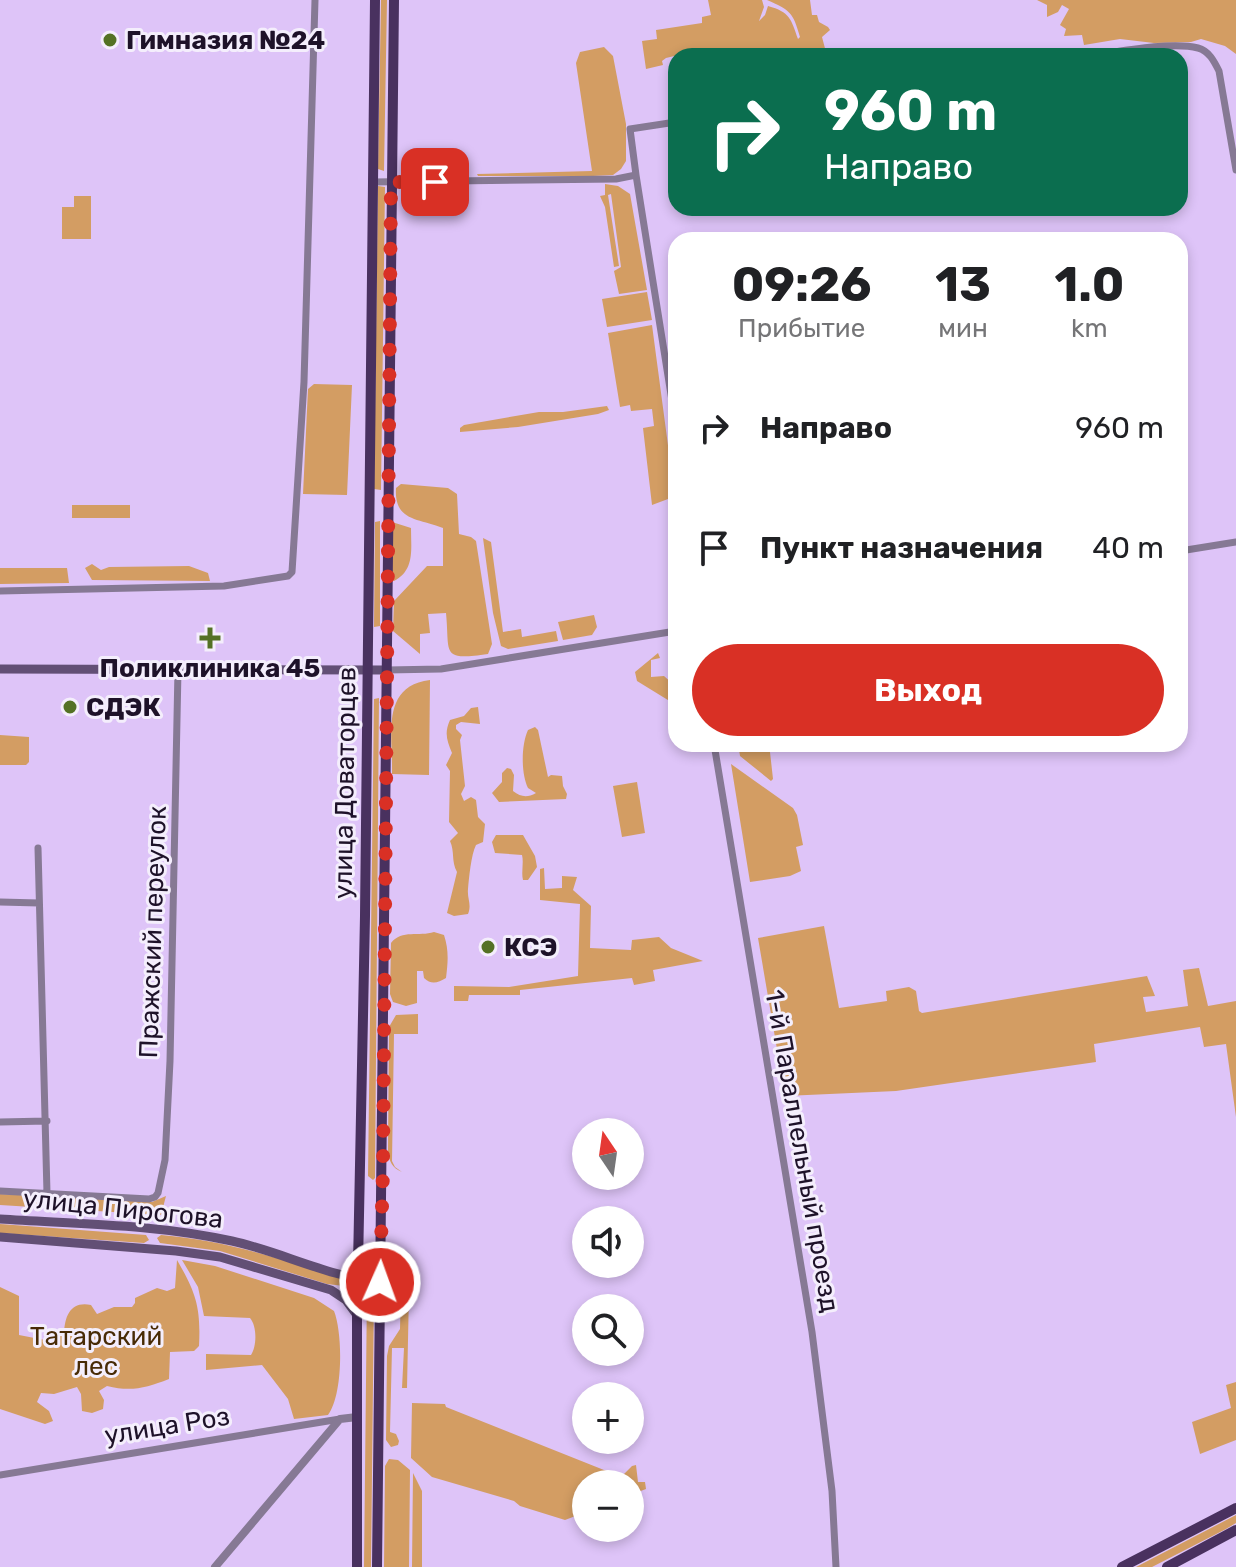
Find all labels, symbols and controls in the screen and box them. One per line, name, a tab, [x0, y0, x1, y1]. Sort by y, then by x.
place label: Гимназия №24	[126, 25, 325, 56]
marker: Гимназия №24	[101, 31, 119, 49]
text: 960 m	[824, 78, 997, 144]
icon: right	[692, 80, 796, 184]
text: Направо	[824, 145, 973, 188]
pin	[401, 148, 469, 216]
icon: arrive	[413, 160, 457, 204]
text: 09:26	[732, 256, 872, 313]
text: 13	[935, 256, 991, 313]
text: 1.0	[1054, 256, 1124, 313]
text: Прибытие	[738, 313, 865, 344]
text: мин	[938, 313, 988, 344]
text: km	[1071, 313, 1108, 344]
icon: right	[692, 406, 736, 450]
text: Направо	[760, 410, 892, 446]
text: 960 m	[1075, 410, 1164, 446]
icon: arrive	[692, 526, 736, 570]
text: Пункт назначения	[760, 530, 1043, 566]
text: 40 m	[1092, 530, 1164, 566]
marker: Поликлиника 45	[199, 627, 221, 649]
button: Выход	[692, 644, 1164, 736]
place label: Поликлиника 45	[100, 653, 320, 684]
street label: улица Доваторцев	[327, 667, 363, 899]
place label: СДЭК	[86, 692, 161, 723]
marker: СДЭК	[61, 698, 79, 716]
street label: Пражский переулок	[133, 805, 173, 1059]
place label: КСЭ	[504, 932, 558, 963]
marker: КСЭ	[479, 938, 497, 956]
street label: 1-й Параллельный проезд	[758, 987, 846, 1315]
north arrow	[572, 1118, 644, 1190]
map controls	[572, 1118, 644, 1542]
street label: улица Пирогова	[22, 1183, 224, 1235]
button: sound	[572, 1206, 644, 1278]
position arrow	[338, 1240, 422, 1324]
button: search	[572, 1294, 644, 1366]
park label: Татарский лес	[30, 1321, 162, 1382]
button: +	[572, 1382, 644, 1454]
street label: улица Роз	[102, 1401, 232, 1451]
button: −	[572, 1470, 644, 1542]

